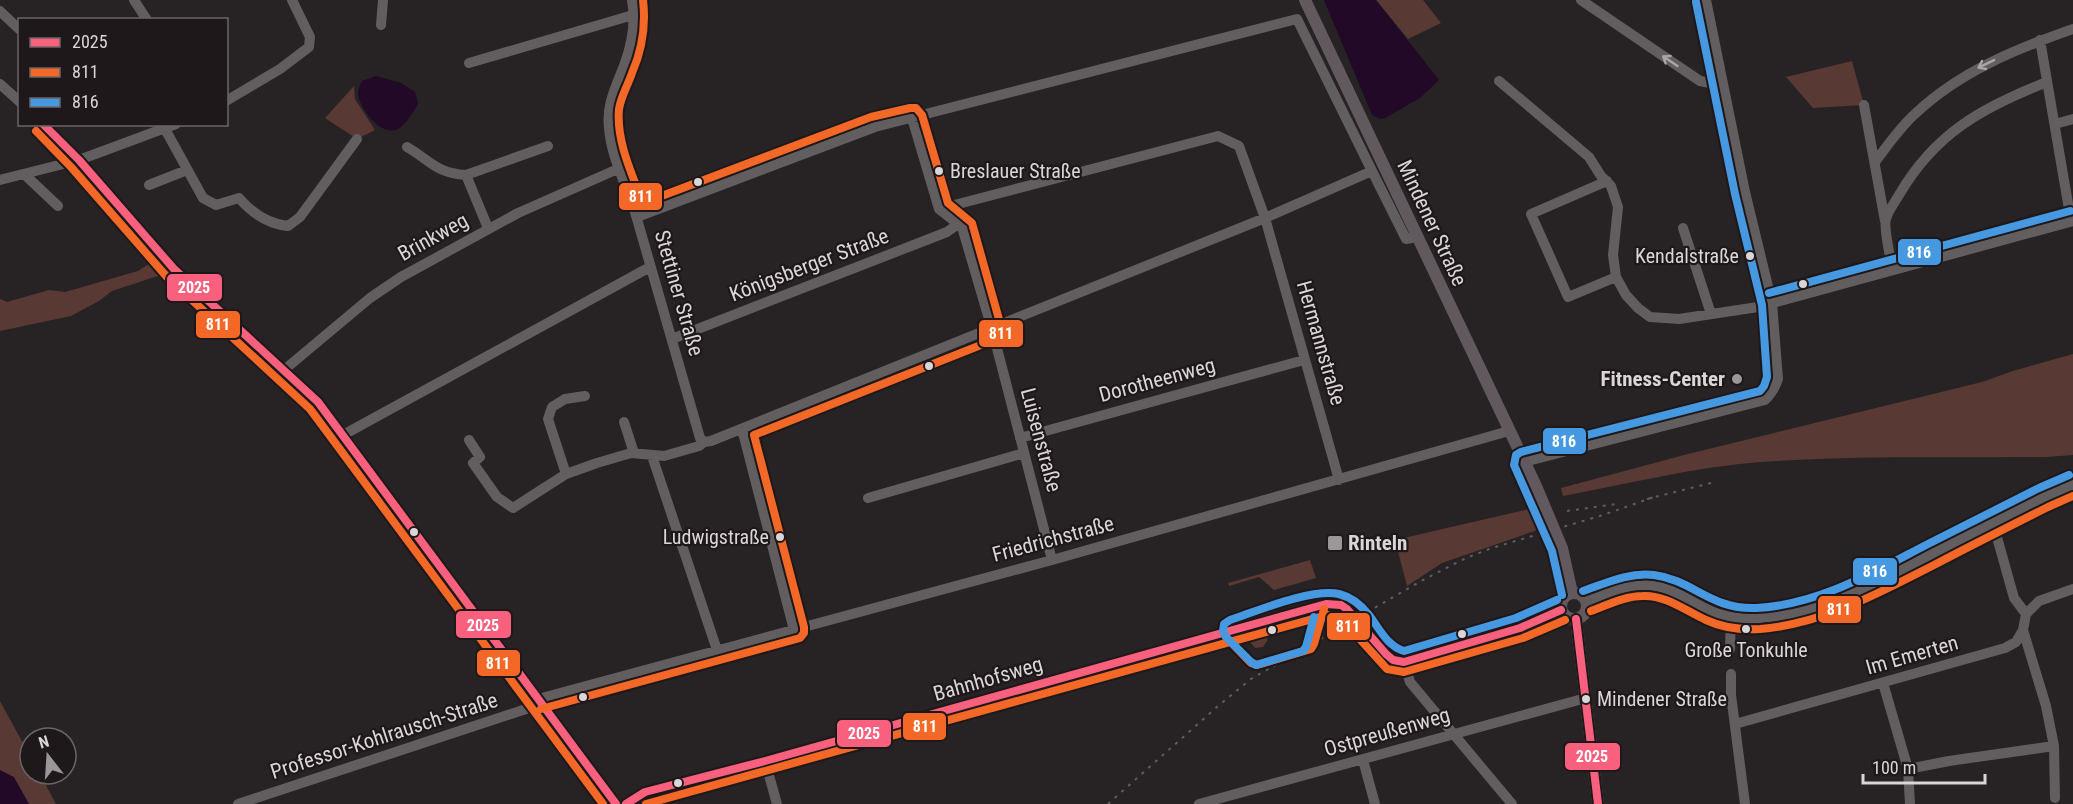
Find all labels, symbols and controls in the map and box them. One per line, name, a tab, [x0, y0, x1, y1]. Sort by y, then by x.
legend	[18, 18, 228, 126]
text: 2025	[72, 31, 108, 52]
one-way arrow	[1662, 55, 1679, 67]
one-way arrow	[1978, 58, 1996, 70]
text: 811	[72, 61, 99, 82]
text: 816	[72, 91, 99, 112]
street label: Mindener Straße	[1392, 156, 1472, 290]
place label: Breslauer Straße	[950, 159, 1081, 183]
marker: Breslauer Straße	[933, 165, 945, 177]
unlabelled marker	[692, 176, 704, 188]
line badge: 811	[618, 182, 663, 211]
text: 811	[629, 187, 653, 206]
street label: Brinkweg	[394, 208, 472, 266]
street label: Königsberger Straße	[726, 224, 892, 306]
street label: Stettiner Straße	[650, 228, 708, 359]
line badge: 816	[1897, 238, 1942, 266]
text: 816	[1907, 243, 1931, 262]
place label: Kendalstraße	[1635, 244, 1739, 268]
marker: Kendalstraße	[1744, 250, 1756, 262]
line badge: 2025	[166, 273, 223, 302]
text: 2025	[178, 278, 210, 297]
street label: Hermannstraße	[1292, 278, 1350, 408]
unlabelled marker	[1797, 278, 1809, 290]
line badge: 811	[195, 310, 241, 339]
text: 811	[206, 315, 230, 334]
line badge: 811	[978, 319, 1024, 348]
text: 811	[989, 324, 1013, 343]
street label: Dorotheenweg	[1096, 353, 1218, 407]
unlabelled marker	[923, 360, 935, 372]
place label: Fitness-Center	[1600, 367, 1725, 391]
marker: Fitness-Center	[1730, 372, 1744, 386]
street label: Luisenstraße	[1016, 385, 1066, 495]
line badge: 816	[1542, 427, 1587, 455]
text: 816	[1552, 432, 1576, 451]
street label: Friedrichstraße	[990, 511, 1117, 567]
place label: Ludwigstraße	[663, 525, 769, 549]
unlabelled marker	[408, 526, 420, 538]
marker: Ludwigstraße	[774, 531, 786, 543]
place label: Rinteln	[1348, 531, 1407, 555]
marker: Rinteln	[1326, 534, 1344, 552]
line badge: 816	[1852, 557, 1898, 586]
text: 816	[1863, 562, 1887, 581]
line badge: 811	[1817, 595, 1862, 624]
text: 811	[1827, 600, 1851, 619]
line badge: 2025	[455, 610, 512, 639]
line badge: 811	[1326, 612, 1371, 641]
text: 2025	[467, 616, 499, 635]
text: 811	[1336, 617, 1360, 636]
marker: Große Tonkuhle	[1740, 623, 1752, 635]
unlabelled marker	[1266, 624, 1278, 636]
unlabelled marker	[1456, 628, 1468, 640]
street label: Im Emerten	[1863, 630, 1961, 680]
place label: Große Tonkuhle	[1684, 638, 1808, 662]
line badge: 811	[476, 649, 521, 677]
street label: Bahnhofsweg	[931, 652, 1045, 706]
text: 811	[486, 654, 510, 673]
place label: Mindener Straße	[1597, 687, 1727, 711]
street label: Professor-Kohlrausch-Straße	[267, 688, 501, 784]
unlabelled marker	[577, 691, 589, 703]
marker: Mindener Straße	[1580, 693, 1592, 705]
street label: Ostpreußenweg	[1321, 703, 1453, 761]
line badge: 811	[902, 712, 947, 741]
text: 811	[913, 717, 937, 736]
line badge: 2025	[836, 719, 892, 748]
text: 2025	[848, 724, 880, 743]
north arrow	[18, 726, 78, 786]
text: N	[36, 732, 51, 753]
line badge: 2025	[1564, 742, 1621, 771]
text: 2025	[1576, 747, 1608, 766]
scale bar	[1863, 747, 1984, 785]
text: 100 m	[1872, 757, 1916, 778]
unlabelled marker	[672, 777, 684, 789]

